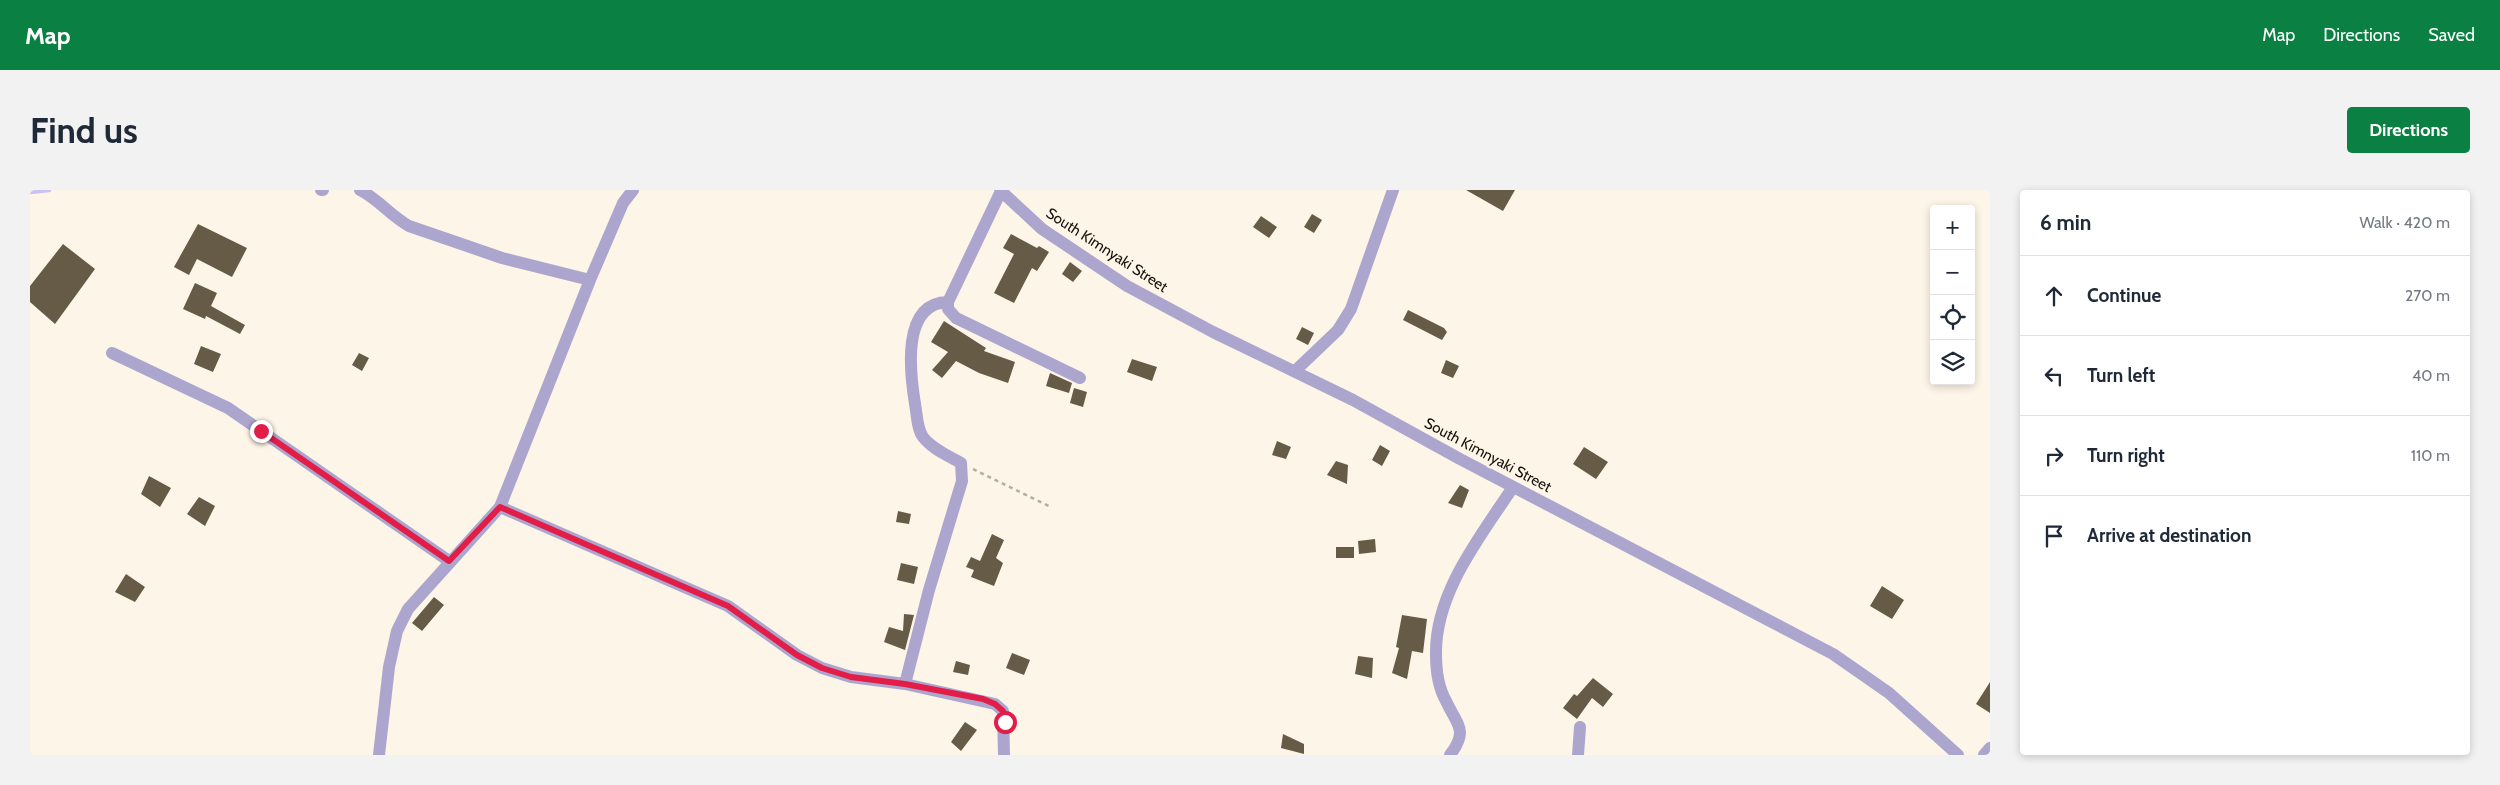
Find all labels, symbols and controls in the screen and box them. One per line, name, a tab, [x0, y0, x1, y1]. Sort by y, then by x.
text: Map	[25, 21, 71, 50]
text: Map	[2262, 24, 2295, 46]
text: Directions	[2323, 24, 2400, 46]
text: Saved	[2428, 24, 2475, 46]
button: Directions	[2347, 107, 2470, 153]
text: Find us	[30, 109, 138, 152]
street label: South Kimnyaki Street	[1043, 204, 1171, 296]
map controls	[1930, 205, 1975, 385]
button: +	[1930, 205, 1975, 250]
text: 6 min	[2040, 210, 2091, 235]
text: Walk · 420 m	[2359, 213, 2450, 232]
button: −	[1930, 250, 1975, 295]
icon: ahead	[2040, 282, 2068, 310]
text: Continue	[2087, 284, 2161, 307]
text: 270 m	[2405, 286, 2450, 305]
button: locate	[1930, 295, 1975, 340]
button: layers	[1930, 340, 1975, 385]
icon: left	[2040, 362, 2068, 390]
text: Turn left	[2087, 364, 2155, 387]
text: 40 m	[2412, 366, 2450, 385]
street label: South Kimnyaki Street	[1421, 414, 1555, 496]
route end	[250, 420, 273, 443]
icon: right	[2040, 442, 2068, 470]
text: Turn right	[2087, 444, 2165, 467]
text: 110 m	[2411, 446, 2450, 465]
icon: arrive	[2040, 522, 2068, 550]
text: Arrive at destination	[2087, 524, 2251, 547]
route start	[994, 711, 1017, 734]

